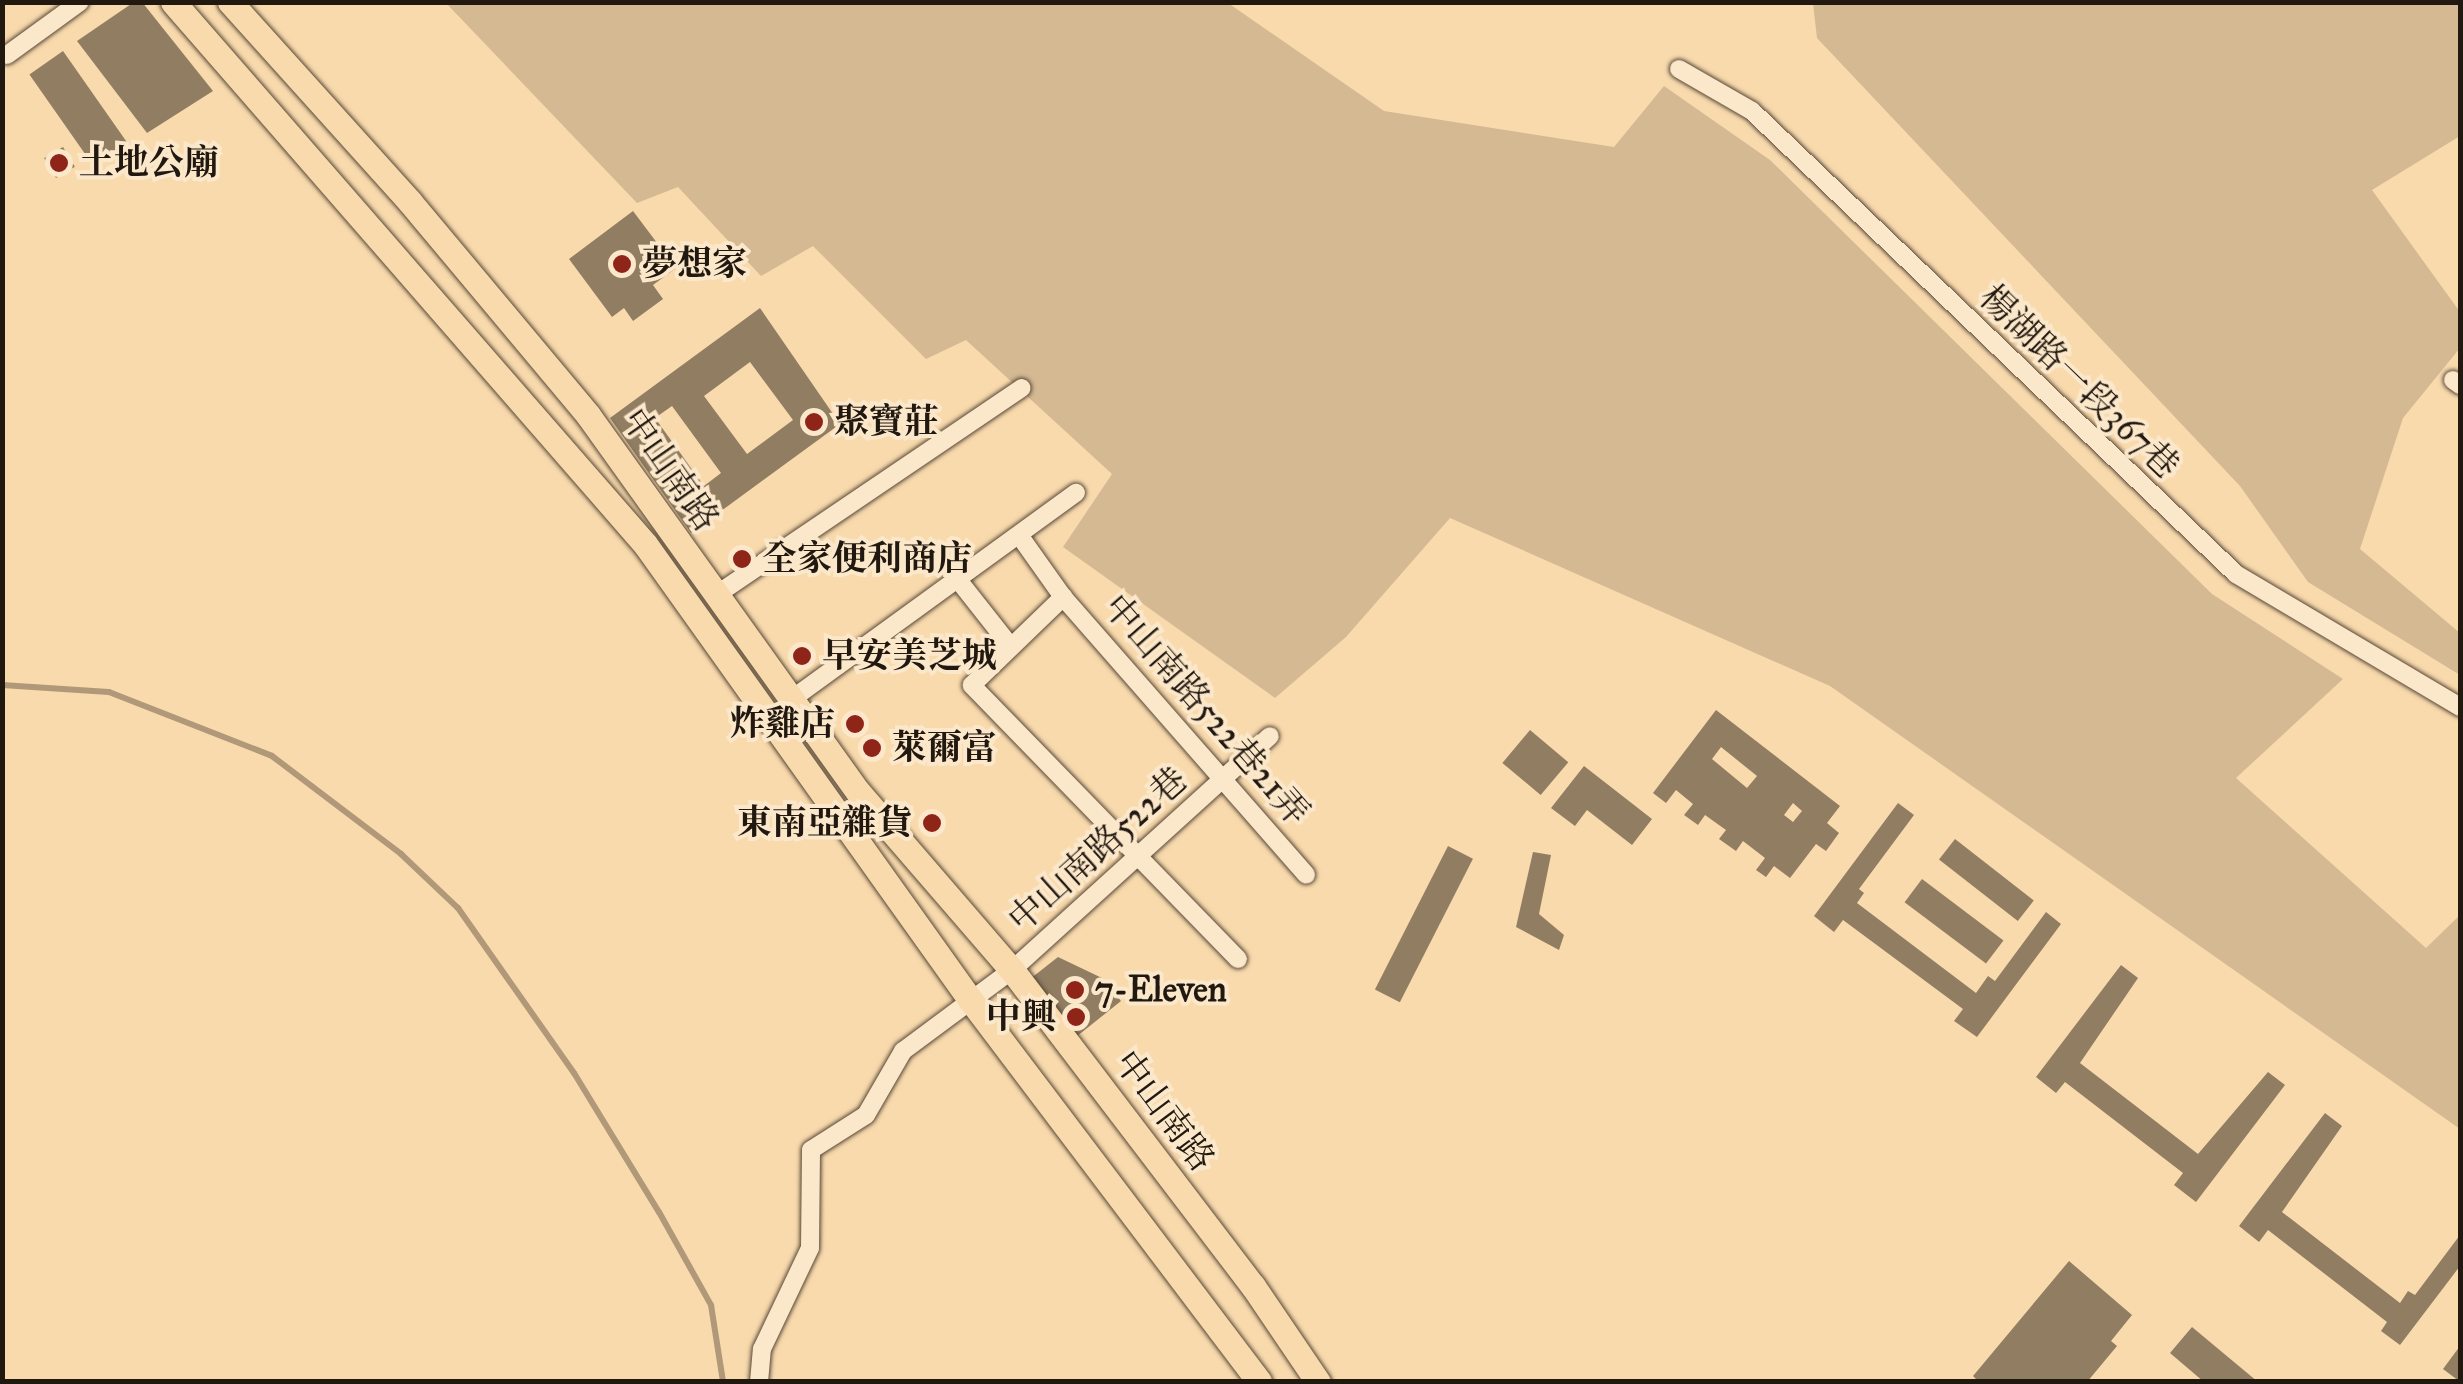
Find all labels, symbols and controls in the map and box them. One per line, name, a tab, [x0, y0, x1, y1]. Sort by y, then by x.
place label: 土地公廟	[79, 142, 219, 184]
marker: 土地公廟	[48, 152, 70, 174]
place label: 夢想家	[642, 243, 747, 285]
marker: 夢想家	[611, 253, 633, 275]
street label: 楊湖路一段367巷	[1971, 276, 2187, 488]
street label: 中山南路	[613, 401, 727, 539]
place label: 聚寶莊	[834, 401, 939, 443]
marker: 聚寶莊	[803, 411, 825, 433]
place label: 全家便利商店	[762, 538, 972, 580]
marker: 全家便利商店	[731, 548, 753, 570]
street label: 中山南路522巷21弄	[1094, 586, 1318, 834]
place label: 早安美芝城	[822, 635, 997, 677]
marker: 早安美芝城	[791, 645, 813, 667]
place label: 炸雞店	[730, 703, 835, 745]
marker: 炸雞店	[844, 713, 866, 735]
place label: 萊爾富	[892, 727, 997, 769]
marker: 萊爾富	[861, 737, 883, 759]
street label: 中山南路522巷	[1000, 759, 1196, 941]
place label: 東南亞雜貨	[737, 802, 912, 844]
marker: 東南亞雜貨	[921, 812, 943, 834]
place label: 7-Eleven	[1095, 969, 1227, 1011]
marker: 7-Eleven	[1064, 979, 1086, 1001]
place label: 中興	[986, 996, 1056, 1038]
marker: 中興	[1065, 1006, 1087, 1028]
street label: 中山南路	[1105, 1042, 1223, 1180]

